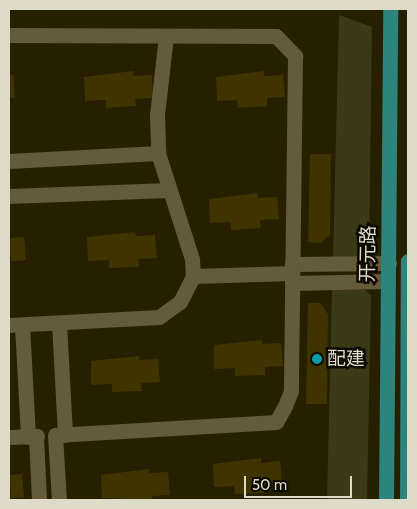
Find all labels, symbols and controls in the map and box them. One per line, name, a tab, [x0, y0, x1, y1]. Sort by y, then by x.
street label: 开元路	[356, 225, 380, 283]
place label: 配建	[327, 348, 365, 370]
marker: 配建	[311, 353, 323, 365]
scale bar	[247, 466, 354, 498]
text: 50 m	[252, 476, 287, 494]

